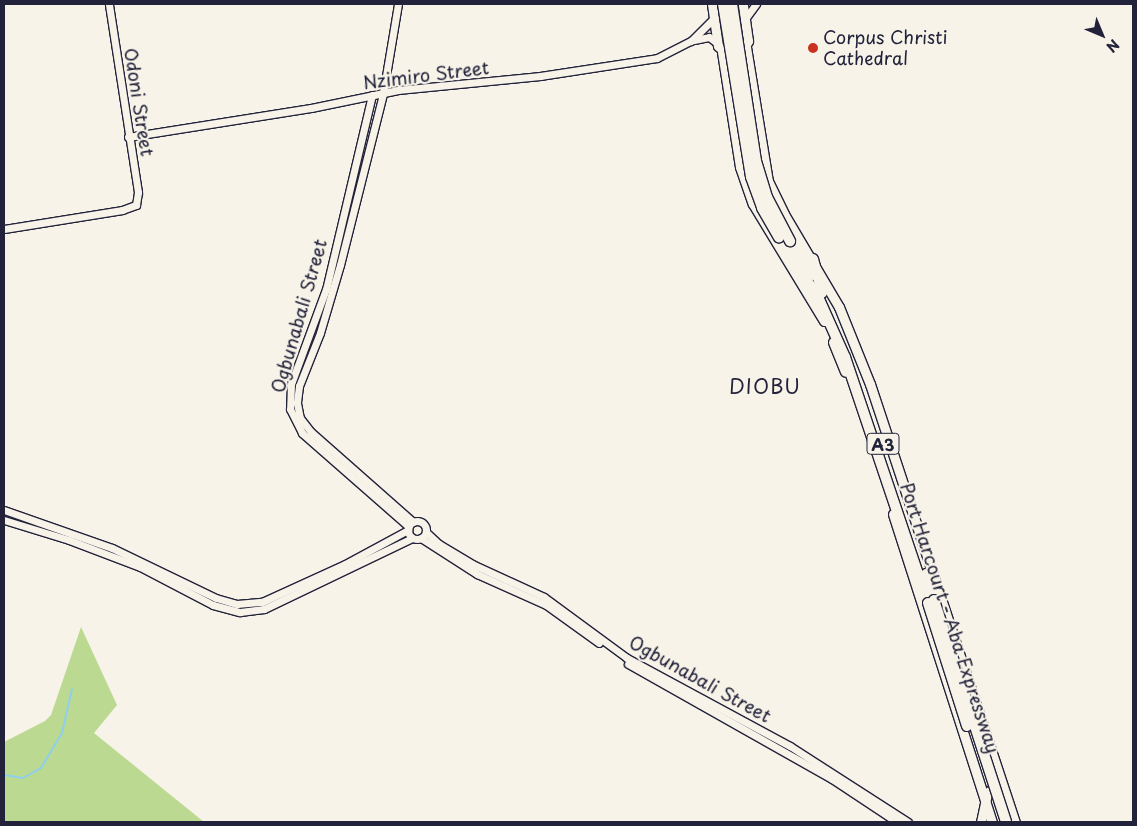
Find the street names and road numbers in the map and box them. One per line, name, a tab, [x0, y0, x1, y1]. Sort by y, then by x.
street label: Odoni Street	[120, 46, 158, 158]
street label: Nzimiro Street	[362, 57, 490, 93]
street label: Ogbunabali Street	[267, 237, 331, 395]
road number: A3	[866, 430, 900, 458]
street label: Port Harcourt - Aba Expressway	[896, 479, 1004, 757]
street label: Ogbunabali Street	[625, 631, 775, 727]

